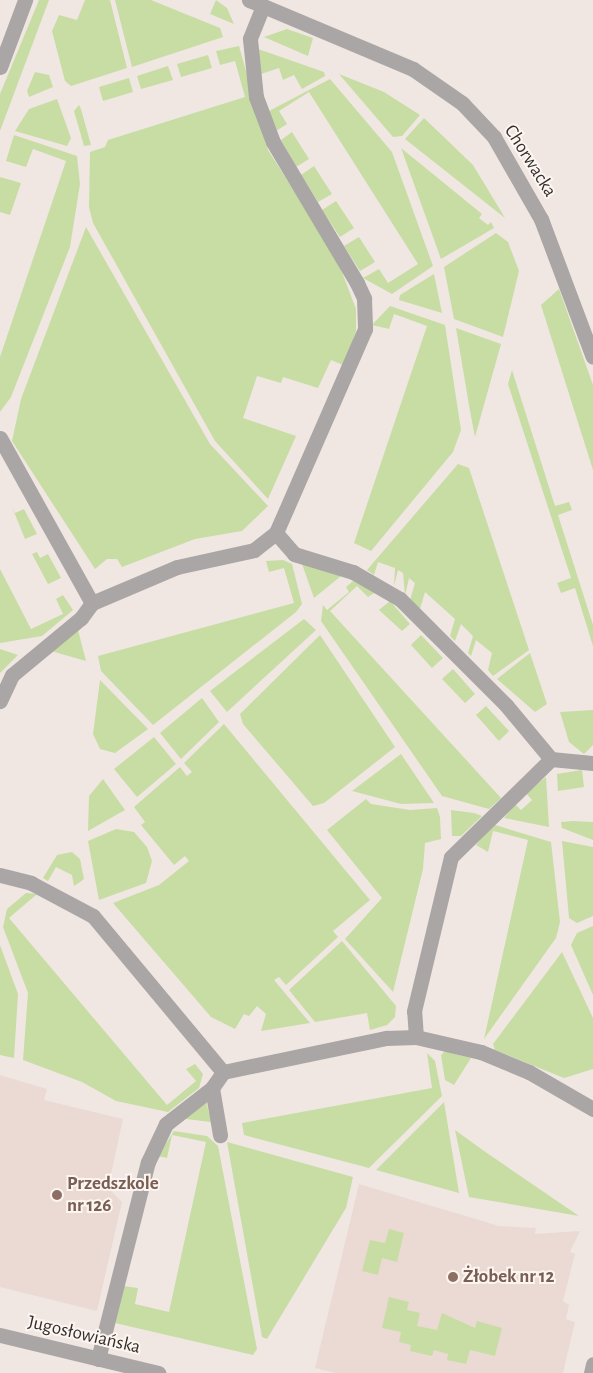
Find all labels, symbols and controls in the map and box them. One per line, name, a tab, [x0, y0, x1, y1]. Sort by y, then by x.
street label: Chorwacka	[499, 121, 561, 201]
place label: Przedszkole nr 126	[67, 1173, 159, 1217]
marker: Przedszkole nr 126	[51, 1189, 63, 1201]
place label: Żłobek nr 12	[463, 1266, 555, 1288]
marker: Żłobek nr 12	[447, 1271, 459, 1283]
street label: Jugosłowiańska	[25, 1311, 143, 1359]

